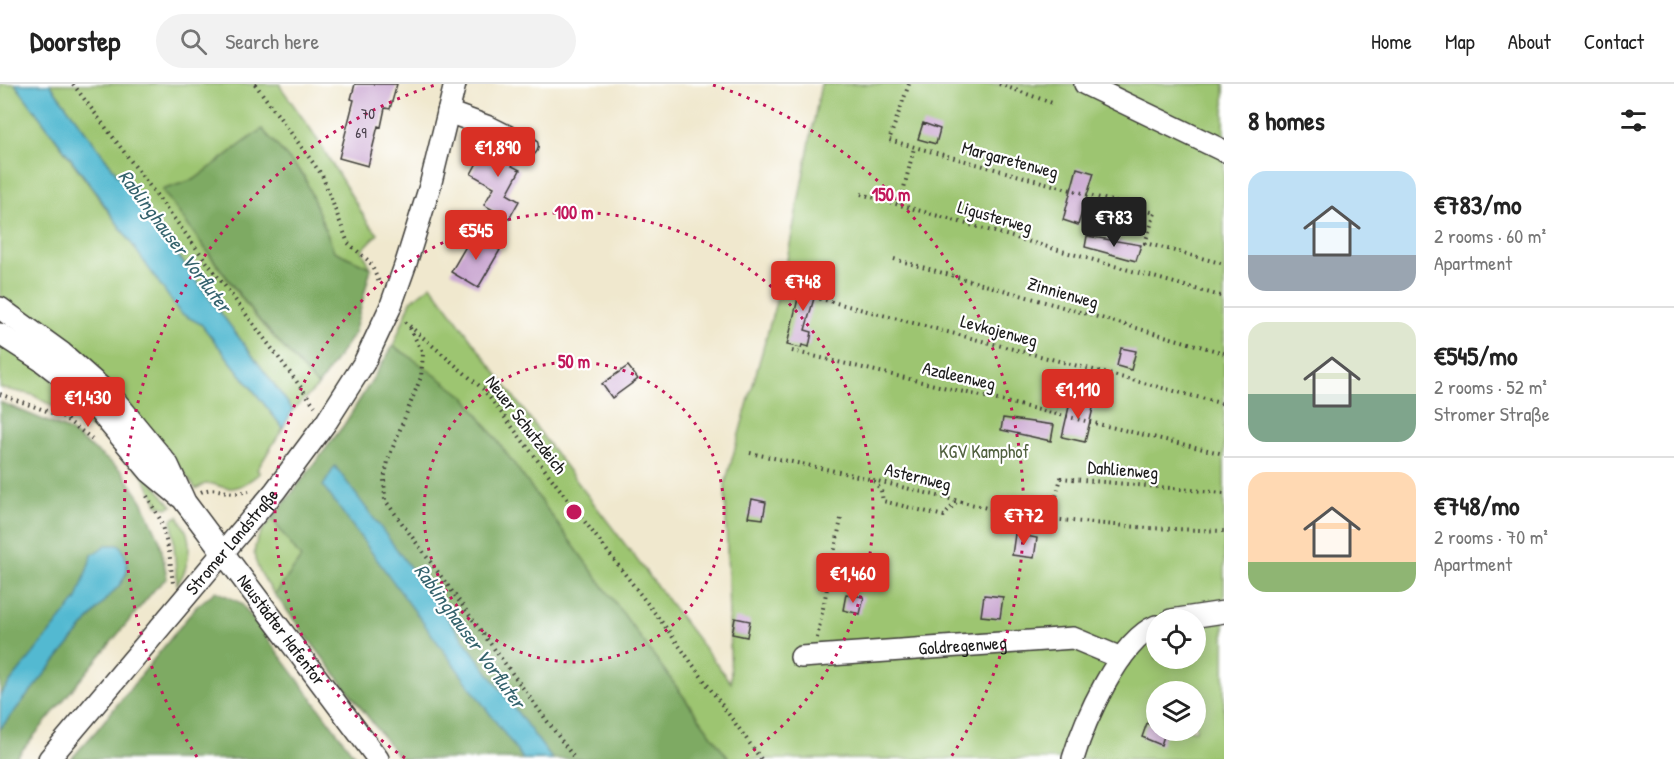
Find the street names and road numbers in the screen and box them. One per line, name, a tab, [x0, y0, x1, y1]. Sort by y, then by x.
street label: Margaretenweg	[959, 135, 1061, 184]
street label: Ligusterweg	[955, 194, 1035, 239]
street label: Zinnienweg	[1025, 271, 1101, 314]
street label: Levkojenweg	[958, 308, 1040, 353]
street label: Azaleenweg	[920, 355, 998, 396]
street label: Neuer Schutzdeich	[480, 370, 573, 480]
street label: Dahlienweg	[1087, 454, 1159, 485]
street label: Asternweg	[882, 456, 954, 497]
street label: Stromer Landstraße	[180, 483, 284, 600]
street label: Neustädter Hafentor	[231, 569, 332, 690]
street label: Goldregenweg	[917, 630, 1008, 661]

